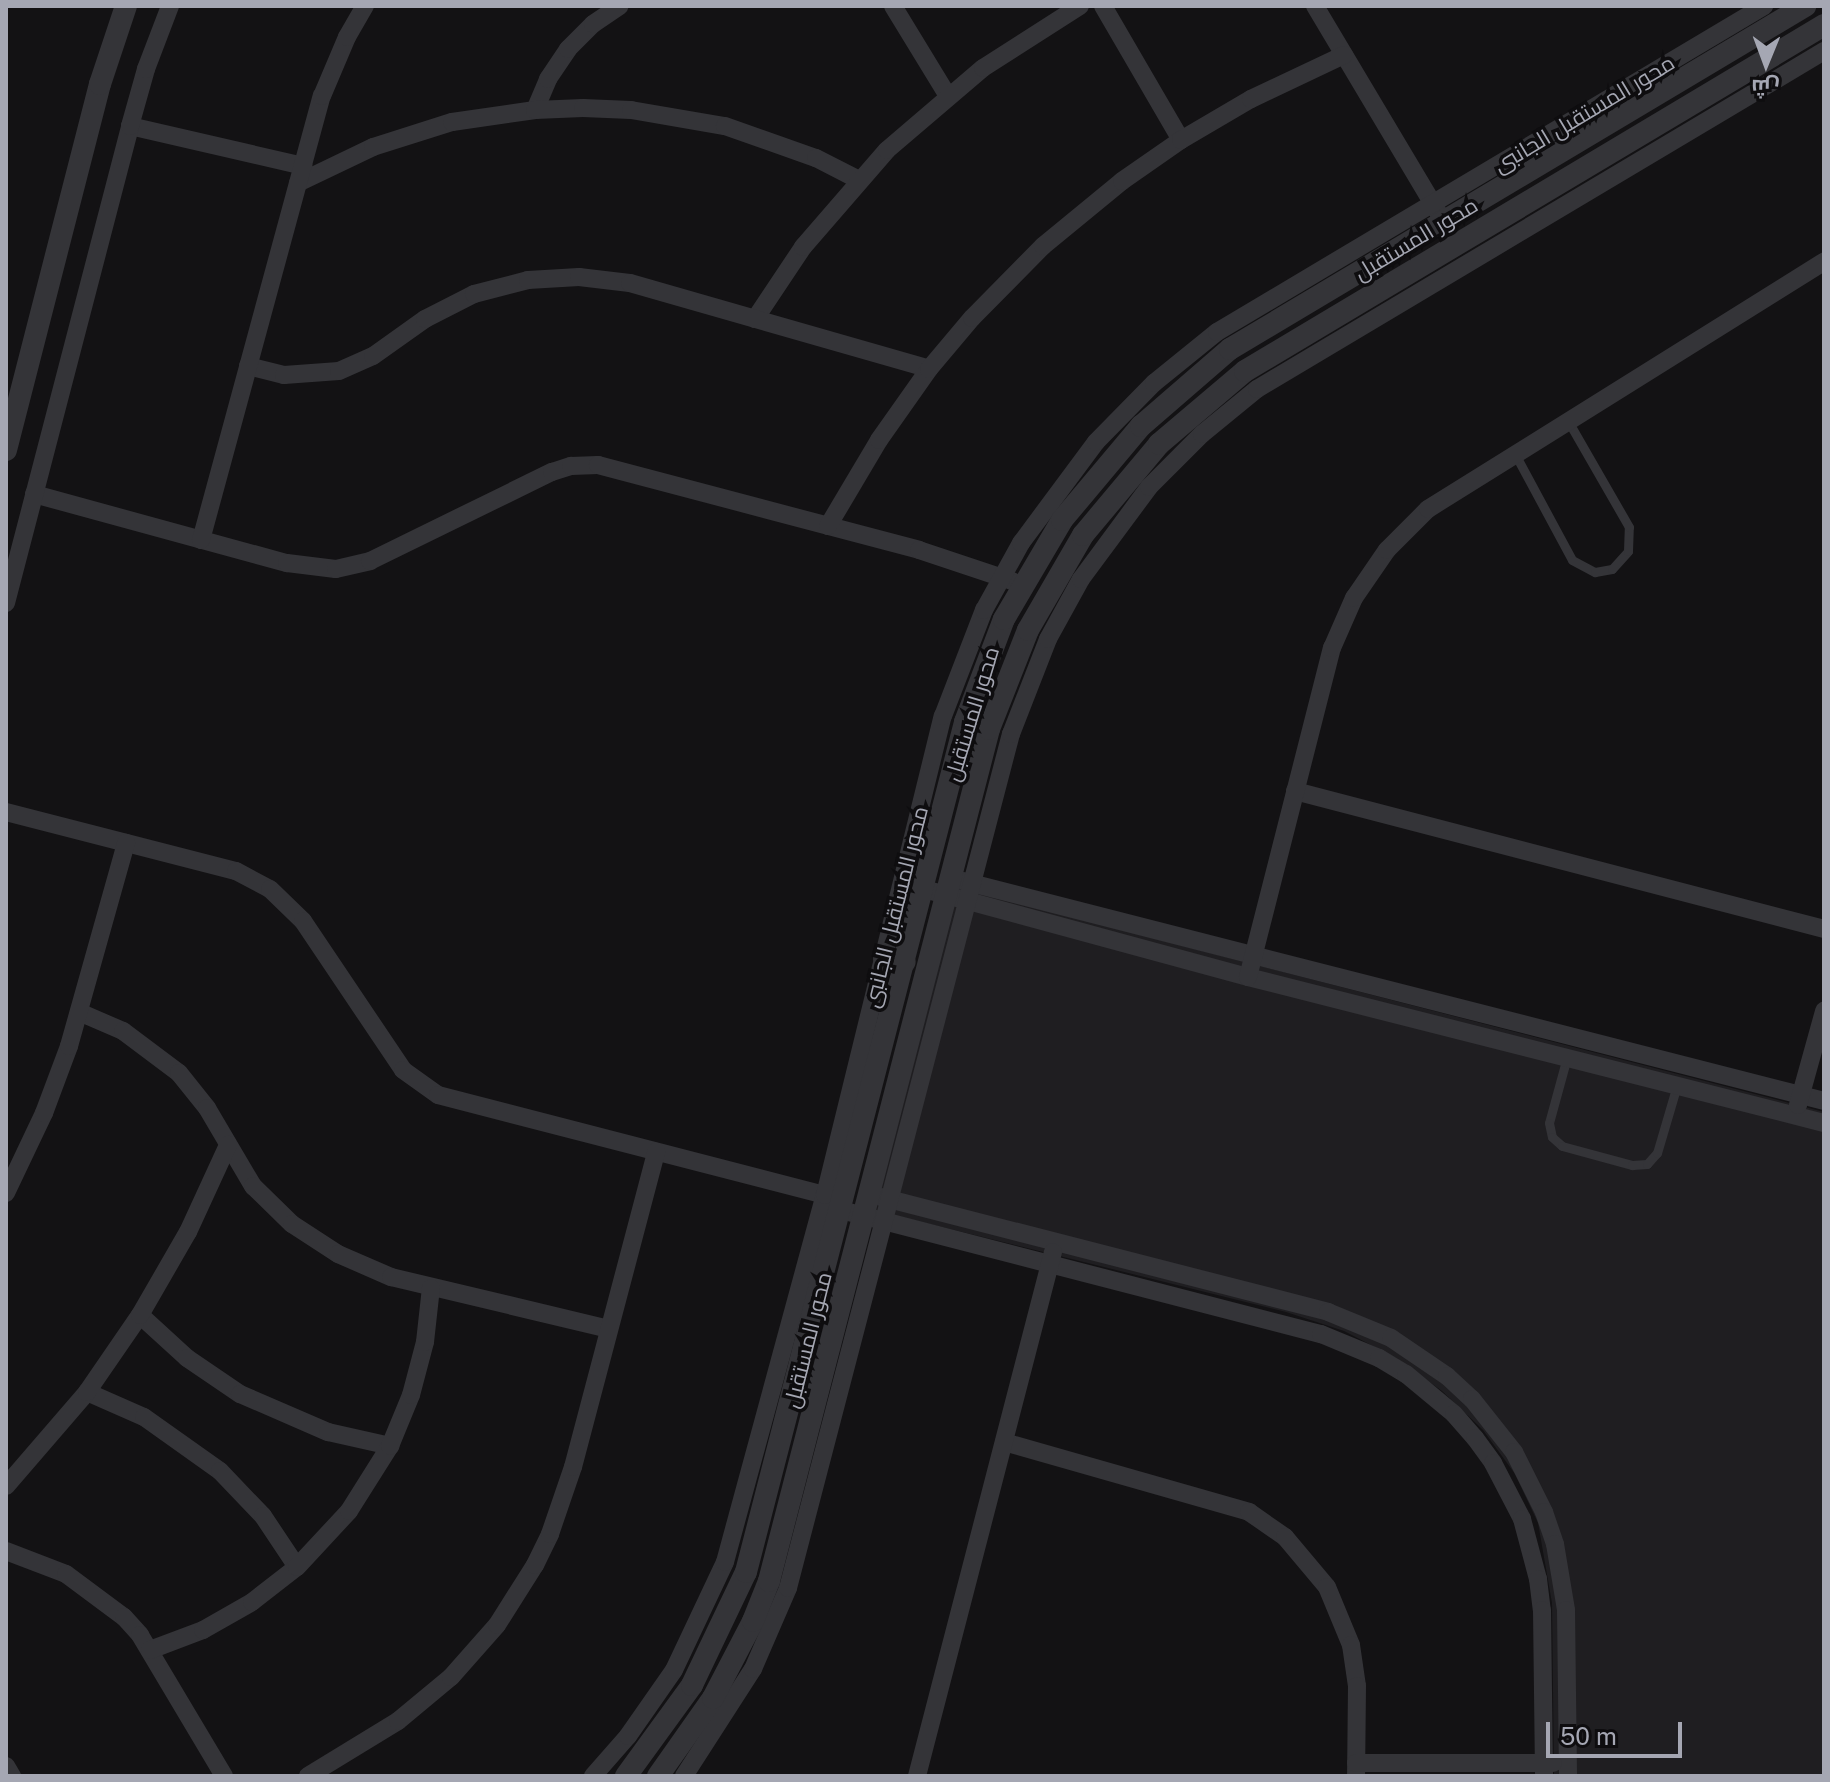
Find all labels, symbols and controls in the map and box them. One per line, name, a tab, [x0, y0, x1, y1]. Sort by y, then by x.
north arrow	[1726, 24, 1806, 104]
street label: محور المستقبل الجانبى	[1489, 49, 1679, 179]
text: ش	[1751, 75, 1780, 101]
street label: محور المستقبل	[1349, 192, 1483, 286]
street label: محور المستقبل	[939, 644, 1005, 784]
street label: محور المستقبل الجانبى	[858, 804, 934, 1010]
street label: محور المستقبل	[778, 1269, 838, 1411]
scale bar	[1550, 1706, 1686, 1756]
text: 50 m	[1560, 1722, 1617, 1750]

